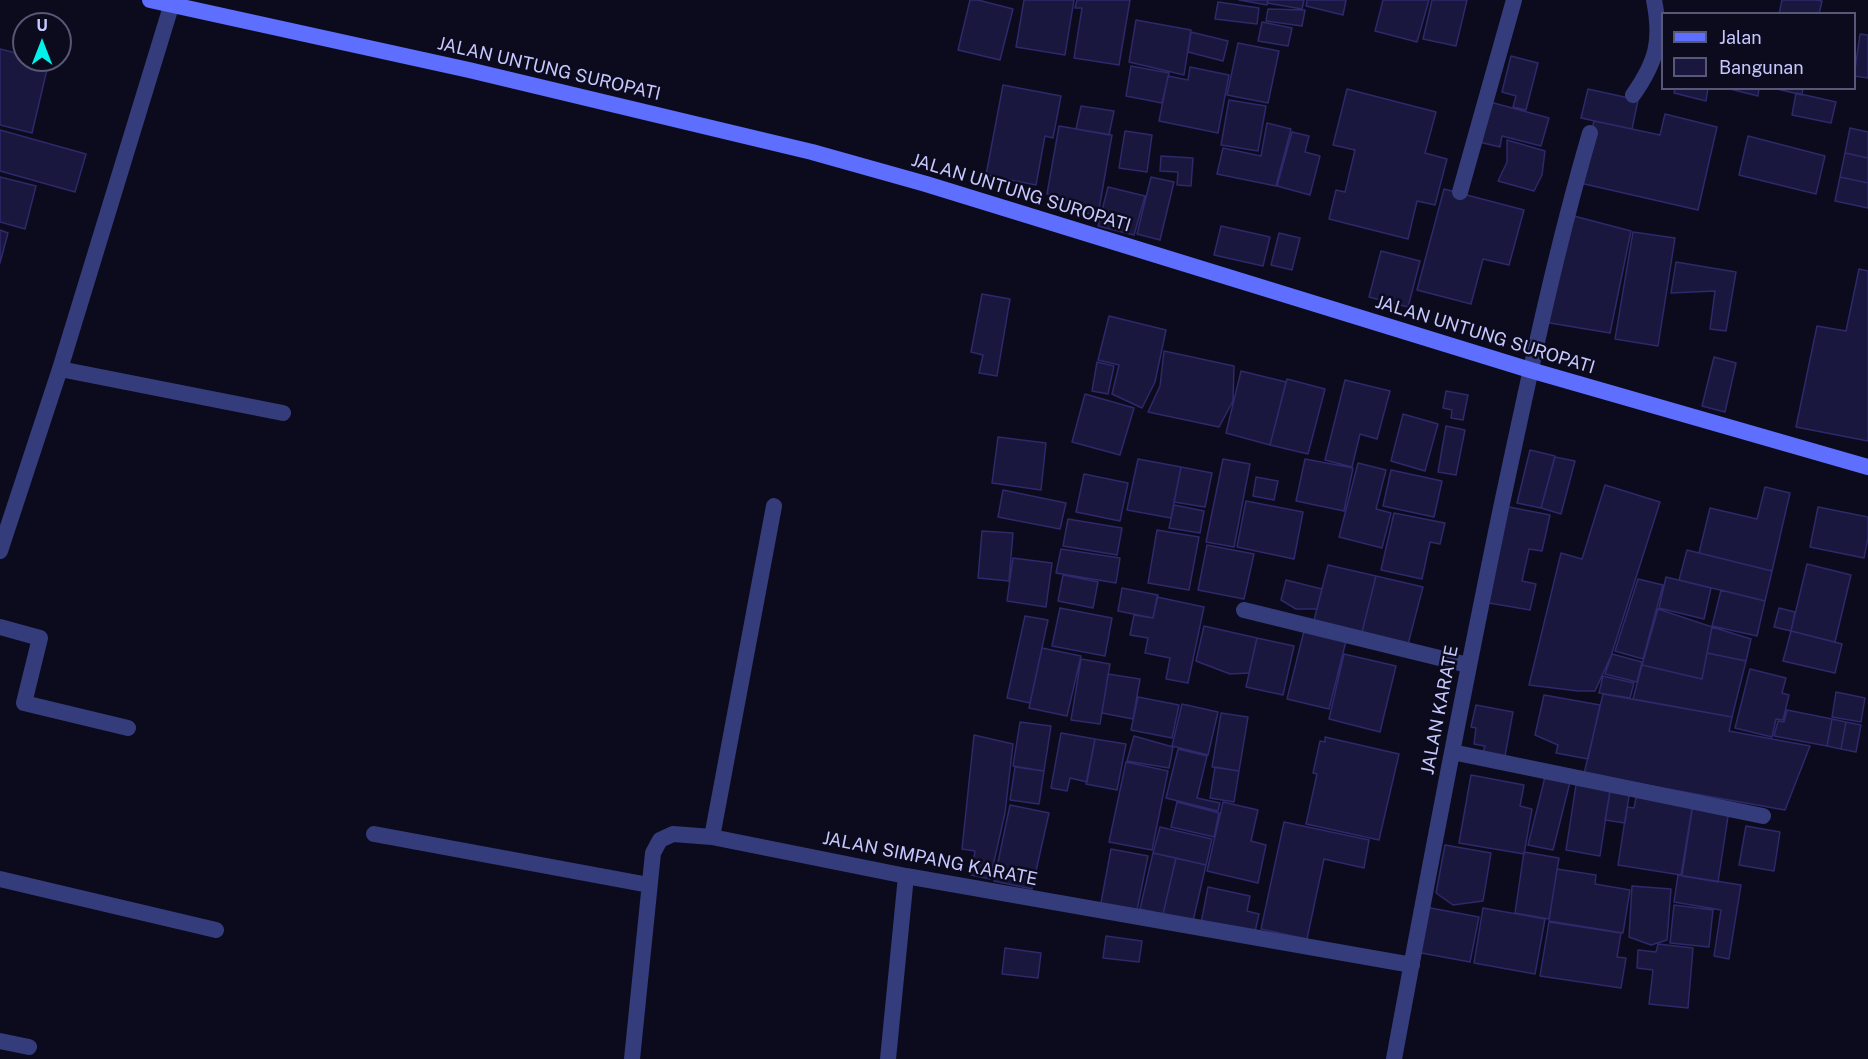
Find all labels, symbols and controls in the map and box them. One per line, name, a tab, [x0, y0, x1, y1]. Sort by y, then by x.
north arrow	[12, 12, 72, 72]
legend	[1661, 12, 1856, 90]
text: U	[36, 16, 48, 35]
text: Jalan	[1719, 27, 1762, 48]
street label: JALAN UNTUNG SUROPATI	[435, 33, 663, 105]
text: Bangunan	[1719, 57, 1804, 78]
street label: JALAN UNTUNG SUROPATI	[909, 149, 1133, 237]
street label: JALAN UNTUNG SUROPATI	[1373, 291, 1597, 379]
street label: JALAN KARATE	[1417, 644, 1463, 776]
street label: JALAN SIMPANG KARATE	[821, 828, 1039, 890]

